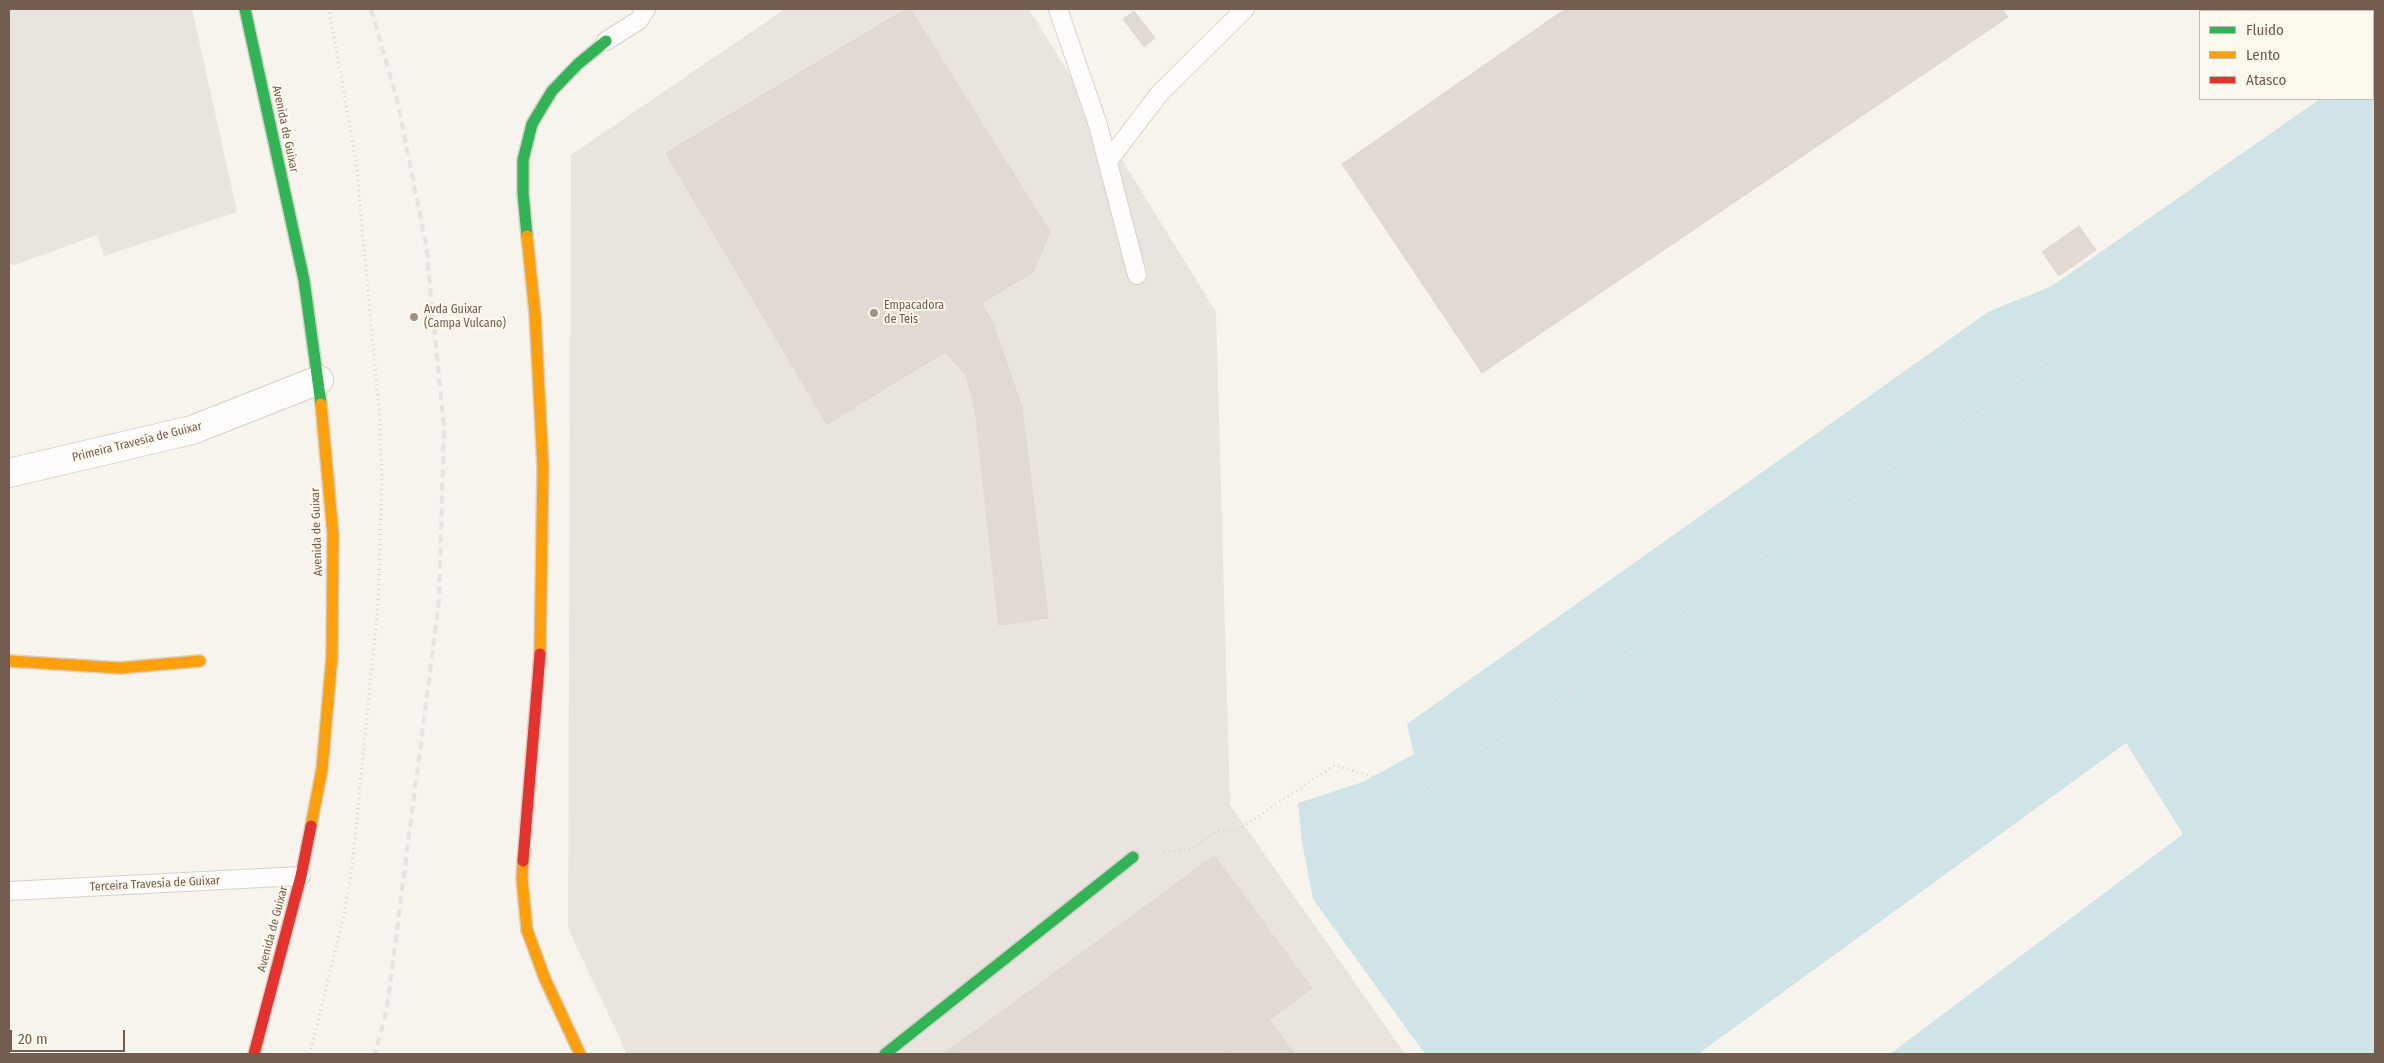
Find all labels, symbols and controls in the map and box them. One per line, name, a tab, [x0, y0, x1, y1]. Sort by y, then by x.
legend	[2199, 10, 2374, 100]
text: Fluido	[2246, 21, 2284, 39]
text: Lento	[2246, 46, 2280, 64]
text: Atasco	[2246, 71, 2286, 89]
street label: Avenida de Guixar	[269, 84, 301, 174]
place label: Empacadora de Teis	[884, 299, 944, 327]
place label: Avda Guixar (Campa Vulcano)	[424, 303, 506, 331]
marker: Empacadora de Teis	[868, 307, 880, 319]
marker: Avda Guixar (Campa Vulcano)	[408, 311, 420, 323]
street label: Primeira Travesía de Guixar	[71, 419, 203, 465]
street label: Avenida de Guixar	[308, 488, 326, 576]
street label: Terceira Travesía de Guixar	[90, 873, 220, 895]
street label: Avenida de Guixar	[255, 884, 291, 974]
scale bar	[12, 1020, 128, 1052]
text: 20 m	[18, 1030, 48, 1048]

